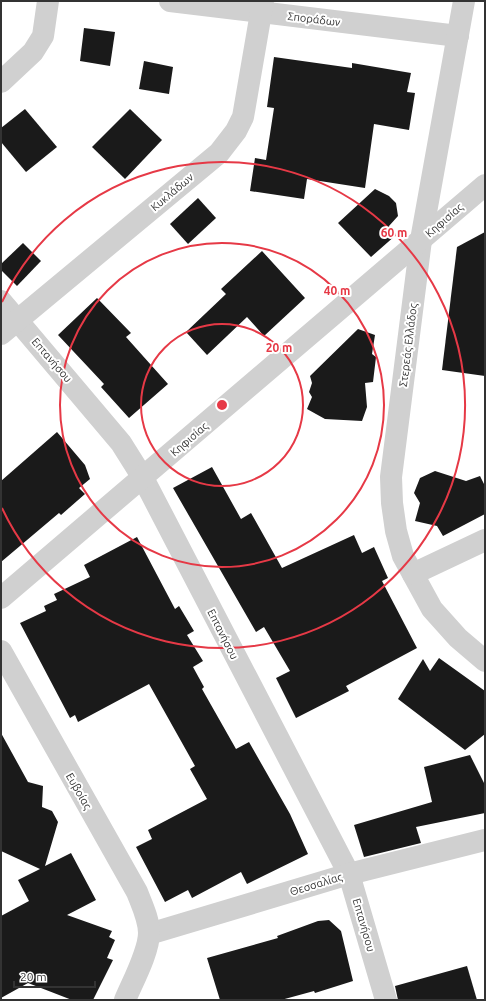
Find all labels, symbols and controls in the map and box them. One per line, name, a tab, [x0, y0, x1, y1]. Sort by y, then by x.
street label: Σποράδων	[287, 10, 342, 28]
street label: Κυκλάδων	[148, 170, 196, 213]
street label: Κηφισίας	[423, 201, 466, 240]
text: 60 m	[381, 226, 407, 239]
text: 40 m	[324, 284, 350, 297]
street label: Στερεάς Ελλάδος	[397, 303, 420, 388]
street label: Επτανήσου	[29, 335, 75, 385]
text: 20 m	[266, 341, 292, 354]
centre of rings	[215, 398, 229, 412]
street label: Κηφισίας	[168, 420, 211, 459]
street label: Επτανήσου	[205, 607, 241, 661]
street label: Ευβοίας	[63, 771, 94, 812]
street label: Θεσσαλίας	[288, 870, 344, 899]
street label: Επτανήσου	[351, 897, 377, 953]
scale bar	[14, 963, 95, 989]
text: 20 m	[20, 970, 47, 983]

